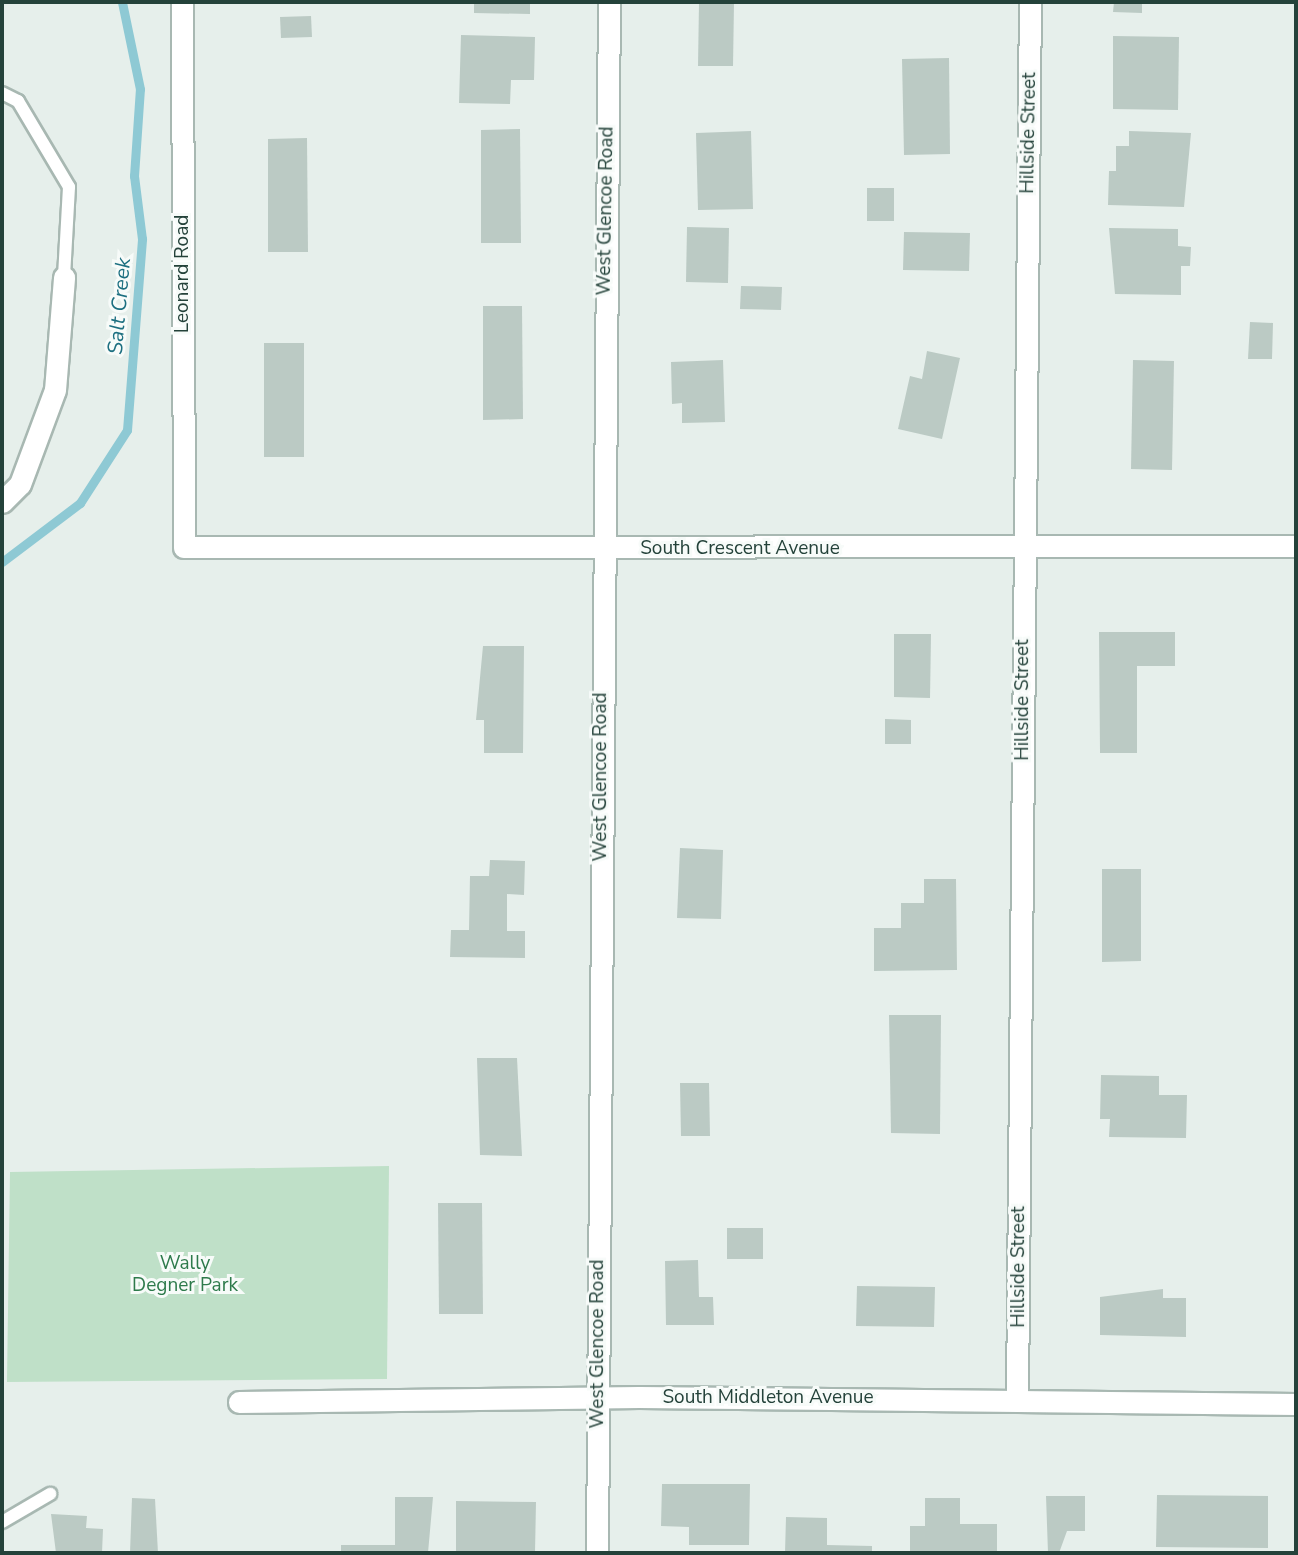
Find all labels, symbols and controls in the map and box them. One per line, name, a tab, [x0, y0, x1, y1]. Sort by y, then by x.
street label: Hillside Street	[1017, 72, 1041, 194]
street label: West Glencoe Road	[593, 126, 619, 296]
street label: Leonard Road	[172, 215, 194, 333]
water label: Salt Creek	[102, 256, 136, 356]
street label: South Crescent Avenue	[640, 538, 840, 560]
street label: Hillside Street	[1012, 639, 1034, 761]
street label: West Glencoe Road	[590, 692, 612, 862]
street label: Hillside Street	[1008, 1206, 1030, 1328]
park label: Wally Degner Park	[132, 1253, 238, 1297]
street label: West Glencoe Road	[587, 1259, 609, 1429]
street label: South Middleton Avenue	[662, 1387, 874, 1409]

